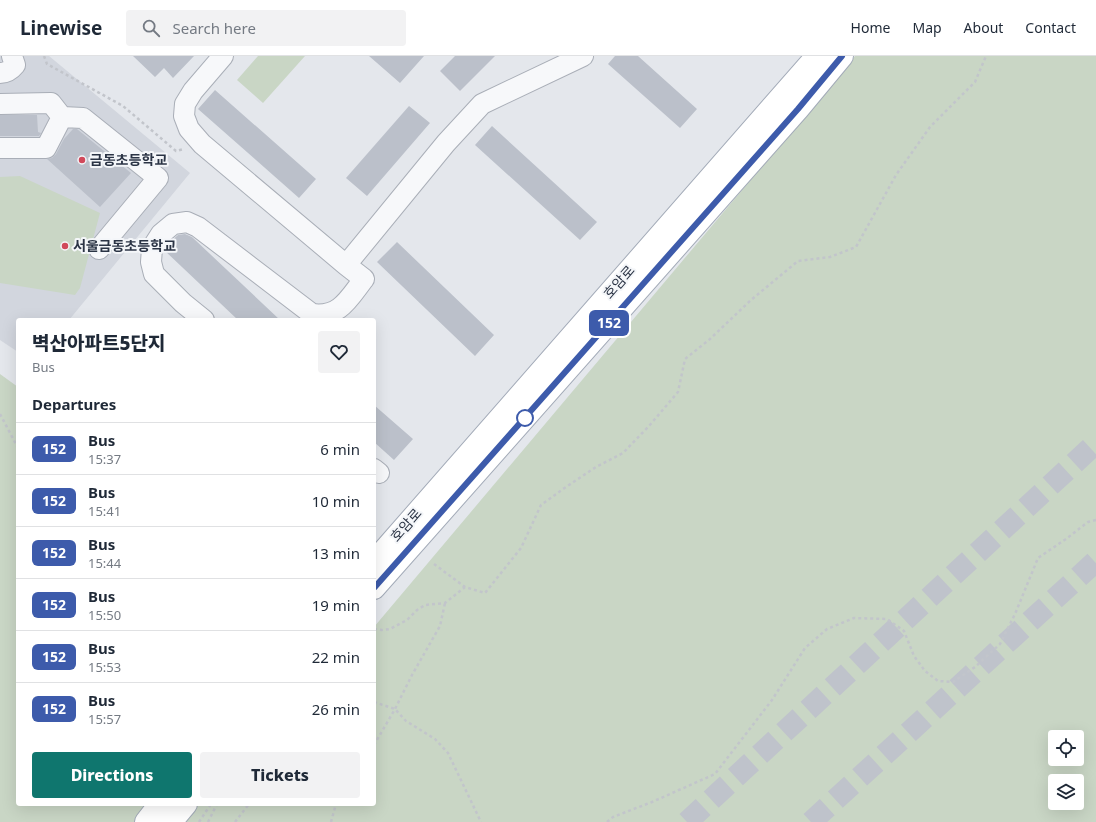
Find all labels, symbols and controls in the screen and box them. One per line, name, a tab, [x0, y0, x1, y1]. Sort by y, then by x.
search box	[126, 10, 406, 46]
text: Linewise	[20, 15, 102, 41]
icon: search	[140, 17, 162, 39]
text: Search here	[172, 18, 256, 38]
text: Home	[851, 18, 890, 37]
text: Map	[912, 18, 942, 37]
text: About	[964, 18, 1003, 37]
text: Contact	[1025, 18, 1076, 37]
place label: 금동초등학교	[90, 150, 167, 169]
marker: 금동초등학교	[77, 155, 87, 165]
place label: 서울금동초등학교	[73, 236, 176, 255]
marker: 서울금동초등학교	[60, 241, 70, 251]
street label: 호암로	[599, 261, 639, 302]
line badge: 152	[586, 310, 632, 336]
text: 152	[597, 313, 621, 332]
text: 벽산아파트5단지	[32, 330, 165, 356]
button: heart	[318, 331, 360, 373]
text: Bus	[32, 358, 55, 376]
text: Departures	[32, 394, 116, 414]
unlabelled marker	[516, 409, 534, 427]
text: Bus	[88, 430, 115, 450]
text: 152	[42, 439, 66, 458]
text: 6 min	[320, 439, 360, 459]
text: 15:37	[88, 450, 121, 468]
text: Bus	[88, 482, 115, 502]
text: 152	[42, 491, 66, 510]
text: 10 min	[312, 491, 360, 511]
text: 15:41	[88, 502, 121, 520]
street label: 호암로	[386, 504, 426, 545]
text: Bus	[88, 534, 115, 554]
text: 152	[42, 543, 66, 562]
text: 13 min	[312, 543, 360, 563]
text: 15:44	[88, 554, 121, 572]
text: Bus	[88, 586, 115, 606]
text: 152	[42, 595, 66, 614]
text: 19 min	[312, 595, 360, 615]
text: 15:50	[88, 606, 121, 624]
text: Bus	[88, 638, 115, 658]
text: 152	[42, 647, 66, 666]
text: 22 min	[312, 647, 360, 667]
text: 15:53	[88, 658, 121, 676]
text: Bus	[88, 690, 115, 710]
text: 152	[42, 699, 66, 718]
text: 26 min	[312, 699, 360, 719]
text: 15:57	[88, 710, 121, 728]
map controls	[1048, 730, 1084, 810]
button: locate	[1048, 730, 1084, 766]
button: Directions	[32, 752, 192, 798]
button: Tickets	[200, 752, 360, 798]
button: layers	[1048, 774, 1084, 810]

